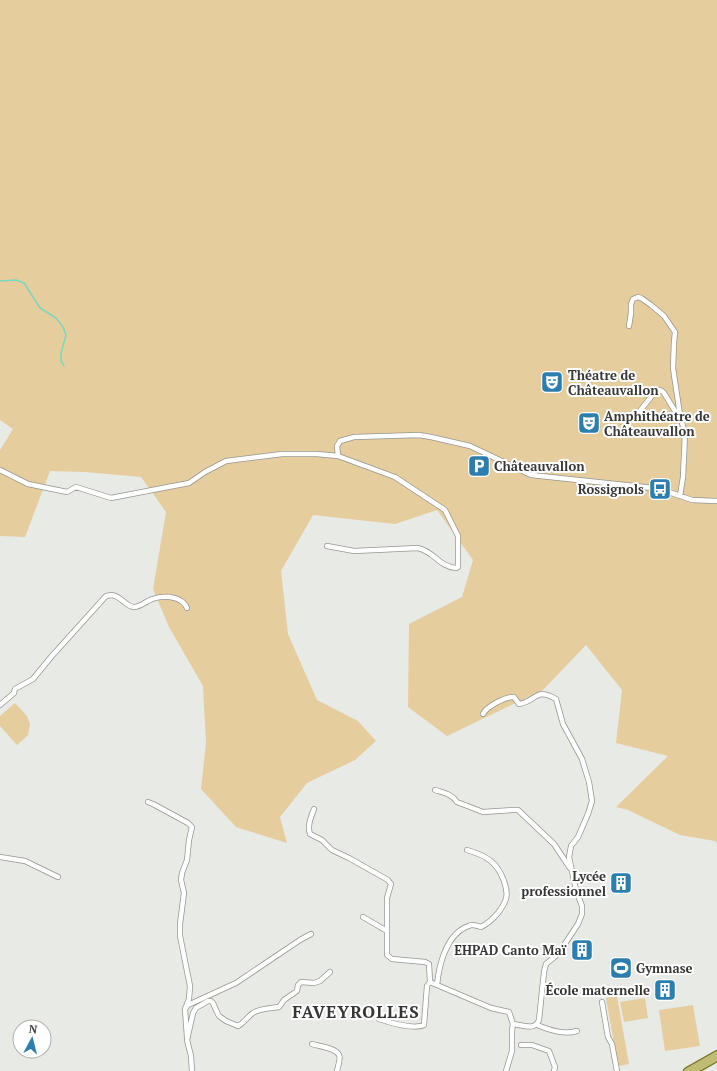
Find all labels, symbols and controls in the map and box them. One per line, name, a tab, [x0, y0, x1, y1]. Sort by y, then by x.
place label: Théatre de Châteauvallon	[568, 366, 659, 399]
theatre icon: Théatre de Châteauvallon	[539, 369, 565, 395]
place label: Amphithéatre de Châteauvallon	[604, 407, 710, 440]
theatre icon: Amphithéatre de Châteauvallon	[576, 410, 602, 436]
parking icon: Châteauvallon	[466, 453, 492, 479]
place label: Châteauvallon	[494, 457, 585, 475]
bus stop icon: Rossignols	[647, 476, 673, 502]
place label: Rossignols	[578, 480, 644, 498]
place label: Lycée professionnel	[521, 867, 606, 900]
building icon: Lycée professionnel	[608, 870, 634, 896]
building icon: EHPAD Canto Maï	[569, 937, 595, 963]
place label: EHPAD Canto Maï	[454, 941, 567, 959]
sports icon: Gymnase	[608, 955, 634, 981]
place label: Gymnase	[636, 959, 693, 977]
building icon: École maternelle	[652, 977, 678, 1003]
place label: École maternelle	[546, 981, 650, 999]
district label: FAVEYROLLES	[292, 1000, 420, 1023]
north arrow	[12, 1019, 52, 1059]
text: N	[28, 1022, 39, 1037]

